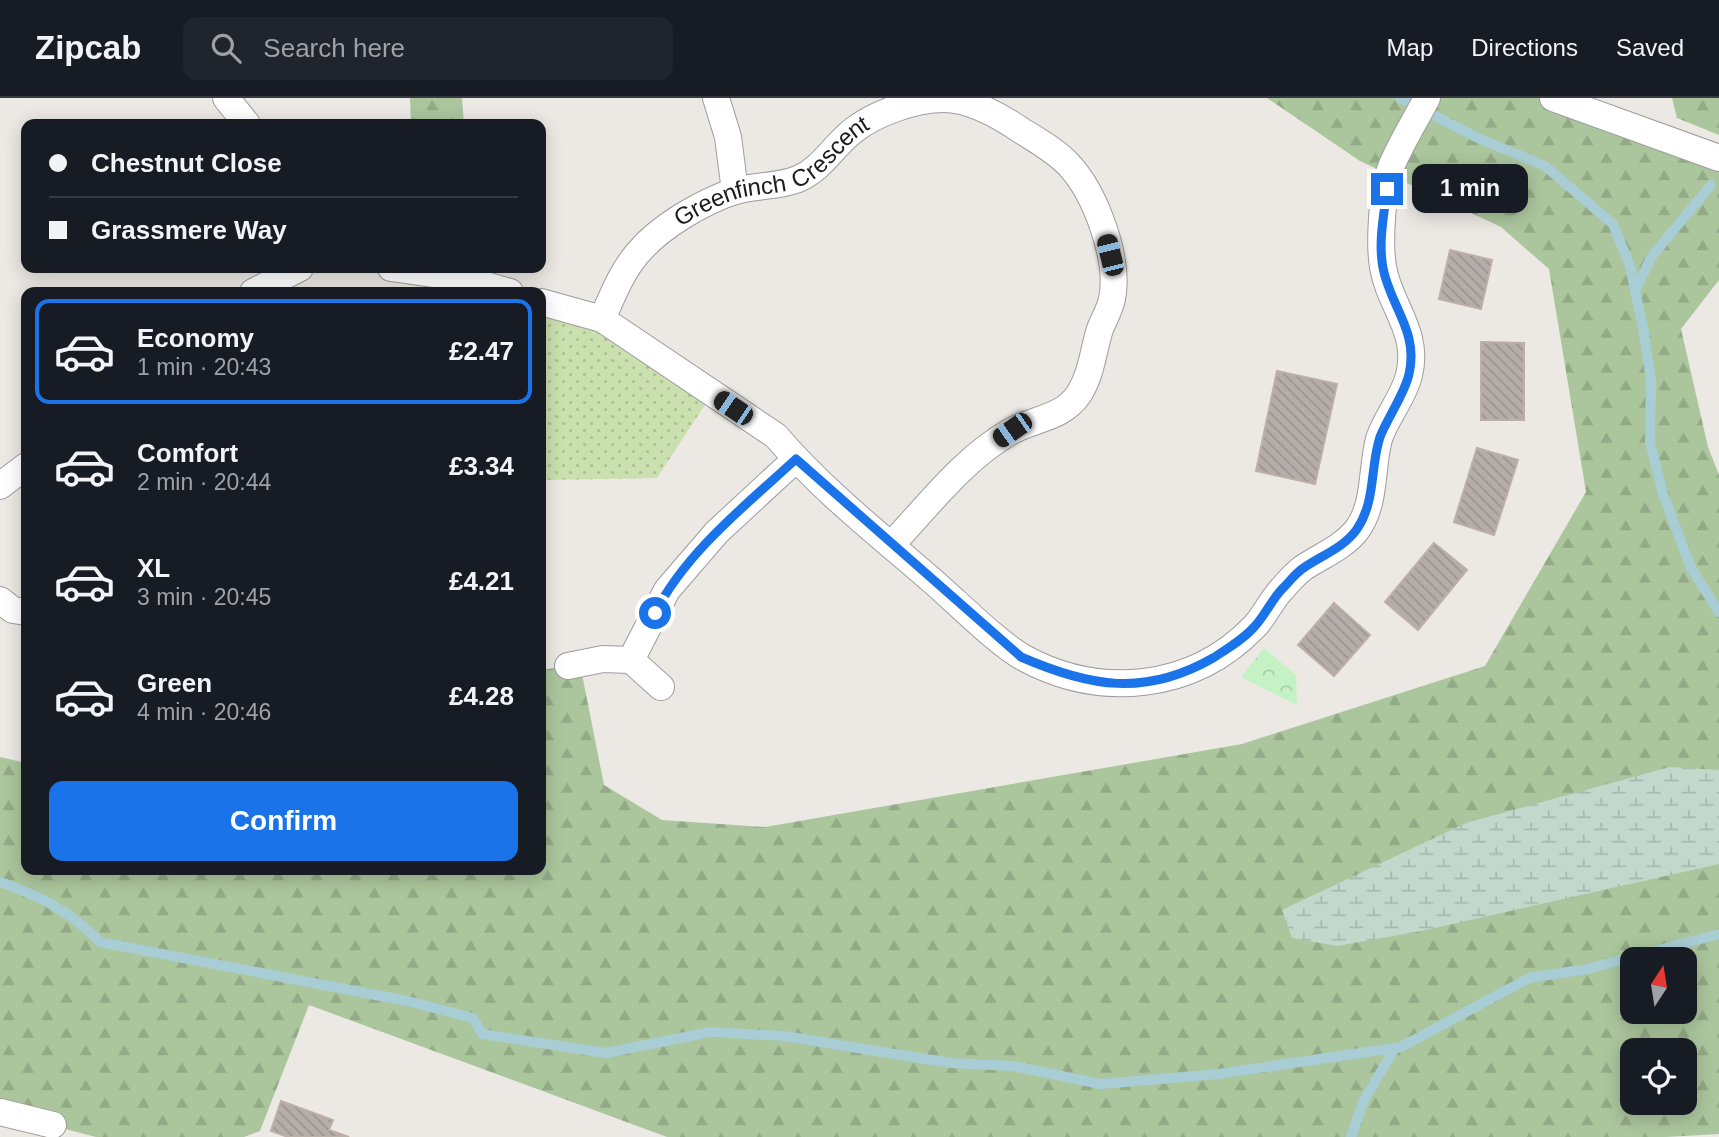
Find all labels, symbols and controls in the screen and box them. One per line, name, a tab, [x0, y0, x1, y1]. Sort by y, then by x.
search box	[183, 17, 673, 80]
text: Zipcab	[35, 29, 141, 66]
icon: search	[207, 29, 245, 67]
text: Search here	[263, 33, 405, 63]
text: Map	[1387, 34, 1433, 61]
text: Directions	[1471, 34, 1578, 61]
text: Saved	[1616, 34, 1684, 61]
street label: Greenfinch Crescent	[669, 109, 874, 231]
text: Chestnut Close	[91, 148, 282, 178]
callout: 1 min	[1412, 164, 1527, 214]
route end	[1371, 173, 1403, 205]
text: 1 min	[1440, 175, 1500, 201]
text: Grassmere Way	[91, 215, 287, 245]
car	[1095, 232, 1126, 278]
icon: car	[53, 320, 116, 383]
text: Economy	[137, 323, 254, 353]
text: £2.47	[449, 336, 514, 366]
text: 1 min · 20:43	[137, 354, 271, 380]
car	[710, 388, 757, 428]
car	[989, 409, 1036, 451]
icon: car	[53, 435, 116, 498]
text: Comfort	[137, 438, 238, 468]
text: £3.34	[449, 451, 514, 481]
text: 2 min · 20:44	[137, 469, 271, 495]
icon: car	[53, 550, 116, 613]
text: XL	[137, 553, 170, 583]
text: £4.21	[449, 566, 514, 596]
text: 3 min · 20:45	[137, 584, 271, 610]
route start	[639, 597, 671, 629]
icon: car	[53, 665, 116, 728]
text: Green	[137, 668, 212, 698]
text: £4.28	[449, 681, 514, 711]
text: 4 min · 20:46	[137, 699, 271, 725]
button: Confirm	[49, 781, 518, 861]
north arrow	[1620, 947, 1698, 1024]
map controls	[1620, 947, 1697, 1115]
button: locate	[1620, 1038, 1697, 1115]

